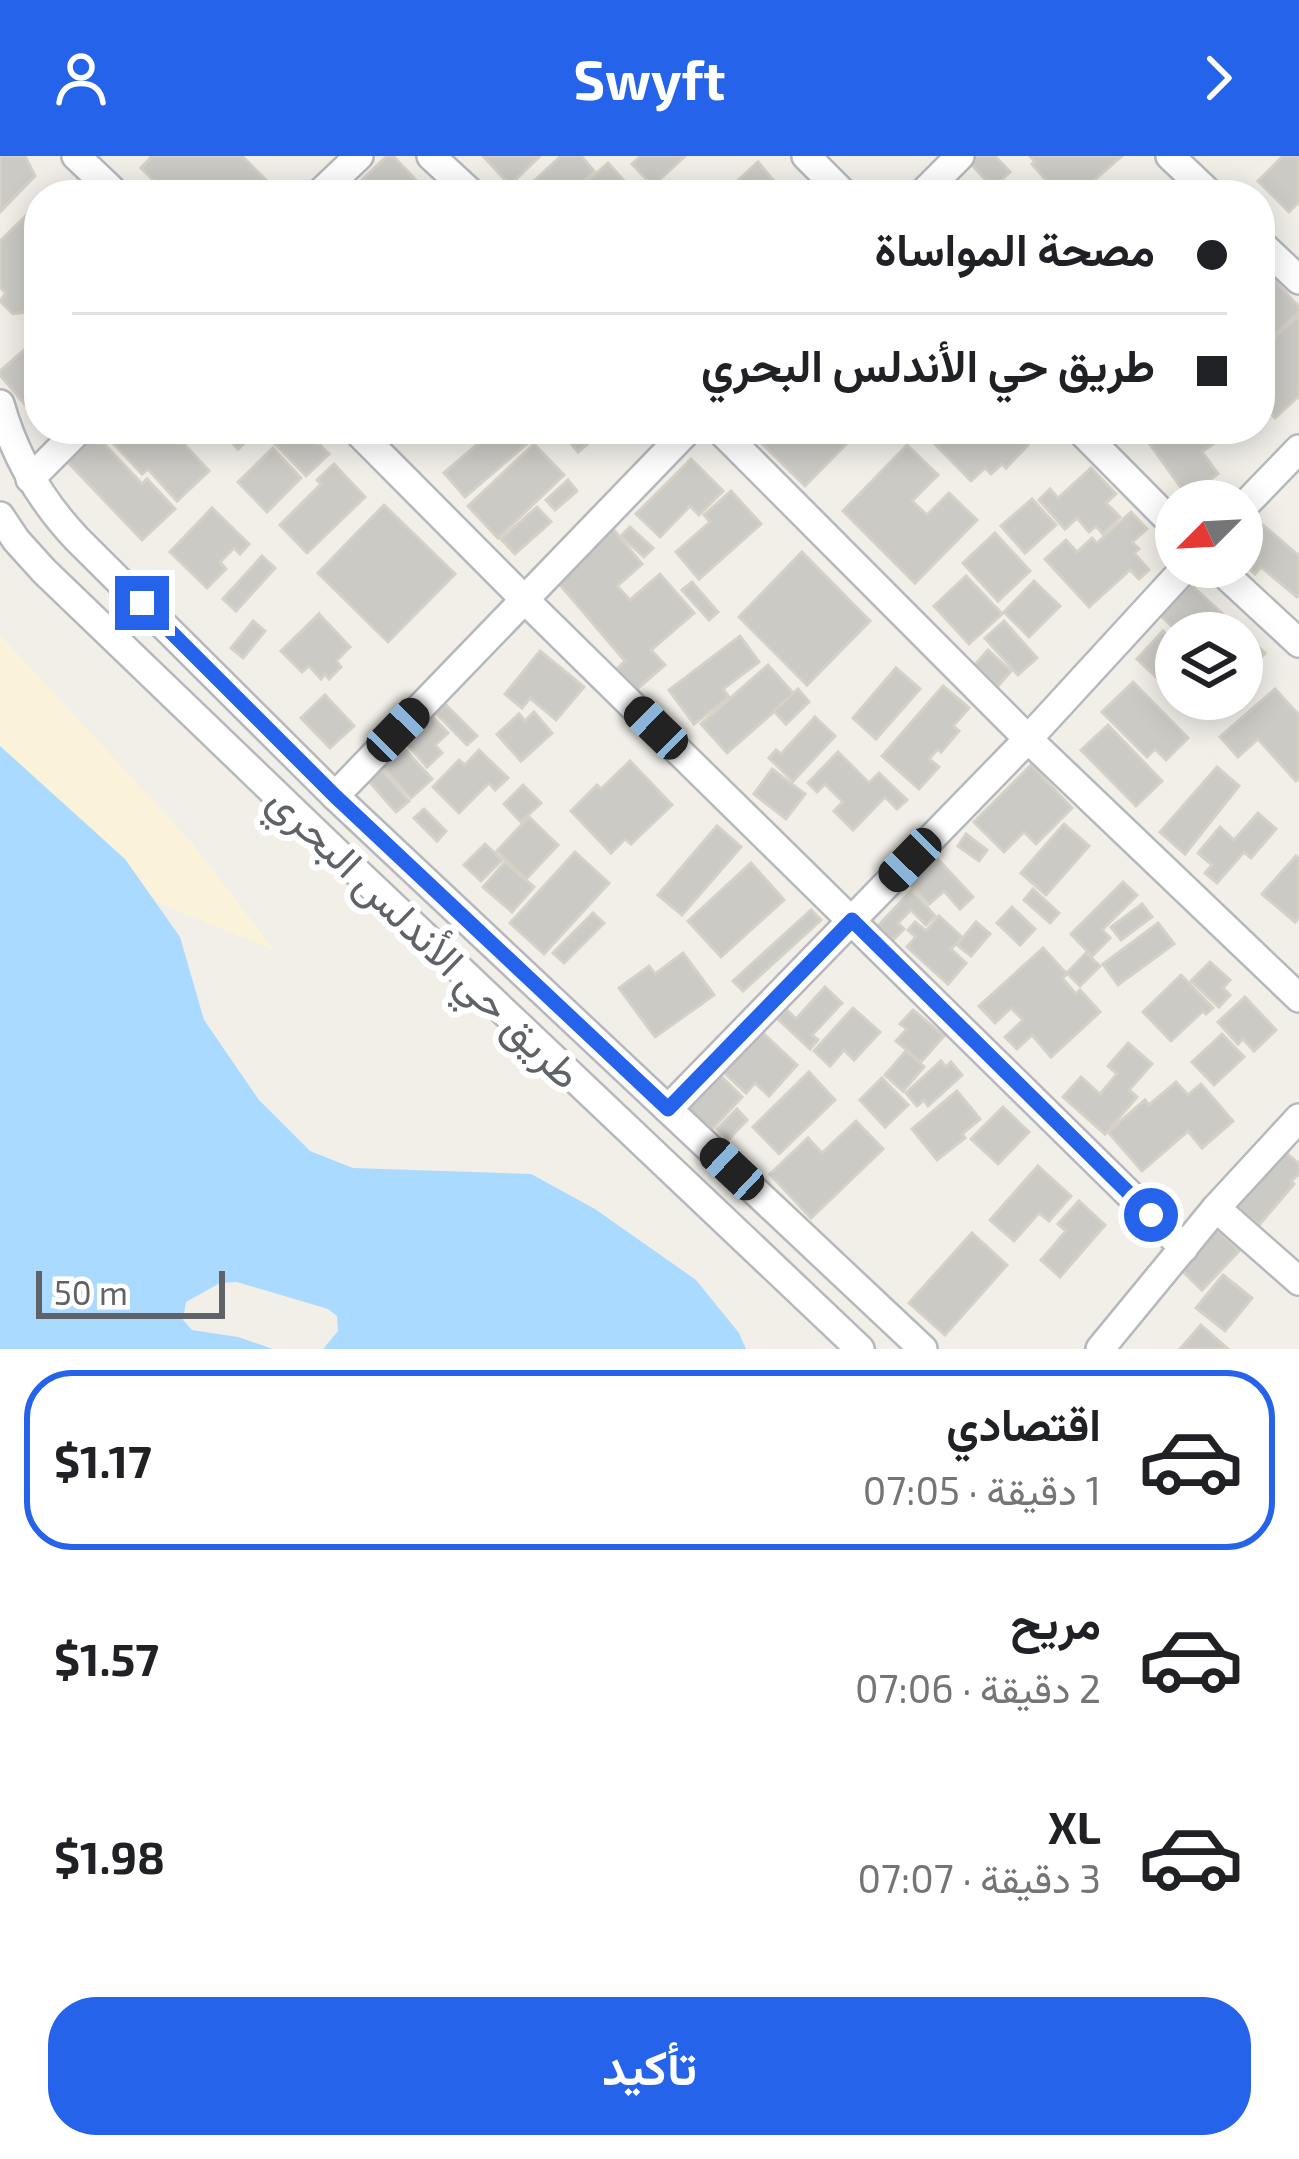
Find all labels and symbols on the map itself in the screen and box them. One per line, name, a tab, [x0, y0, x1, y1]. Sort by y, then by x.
north arrow	[1155, 480, 1263, 588]
route end	[115, 576, 169, 630]
car	[618, 690, 694, 766]
car	[360, 692, 436, 768]
street label: طريق حي الأندلس البحري	[251, 773, 593, 1106]
car	[872, 822, 948, 898]
car	[693, 1131, 771, 1207]
route start	[1124, 1188, 1178, 1242]
scale bar	[36, 1265, 225, 1318]

